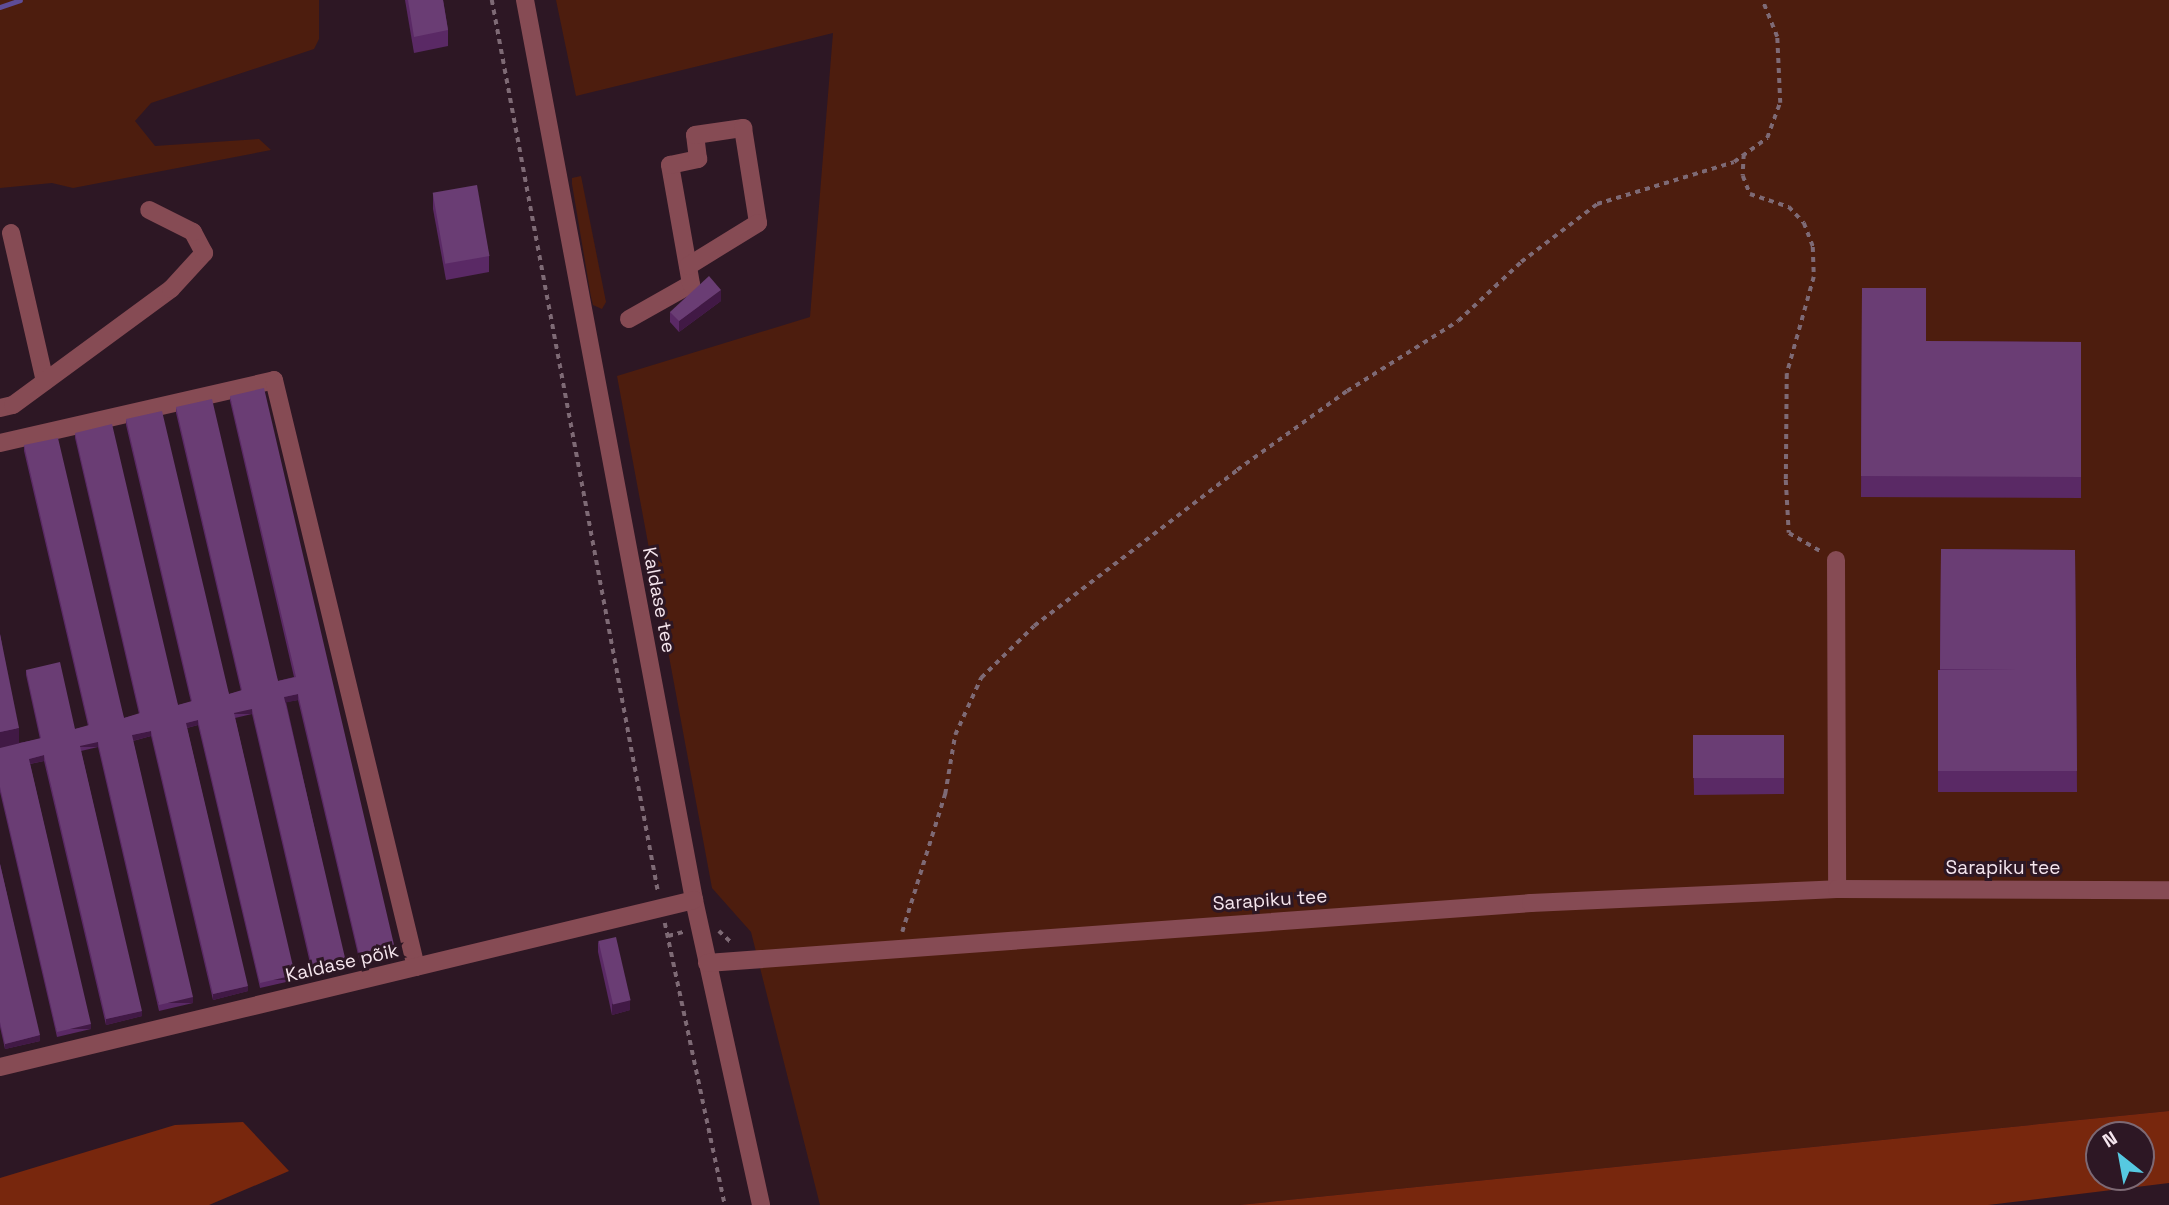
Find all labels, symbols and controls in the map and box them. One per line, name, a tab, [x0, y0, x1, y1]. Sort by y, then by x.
street label: Kaldase tee	[638, 545, 680, 655]
street label: Sarapiku tee	[1946, 857, 2060, 879]
street label: Sarapiku tee	[1212, 885, 1328, 915]
street label: Kaldase põik	[283, 939, 401, 987]
north arrow	[2085, 1121, 2155, 1191]
text: N	[2098, 1125, 2122, 1153]

